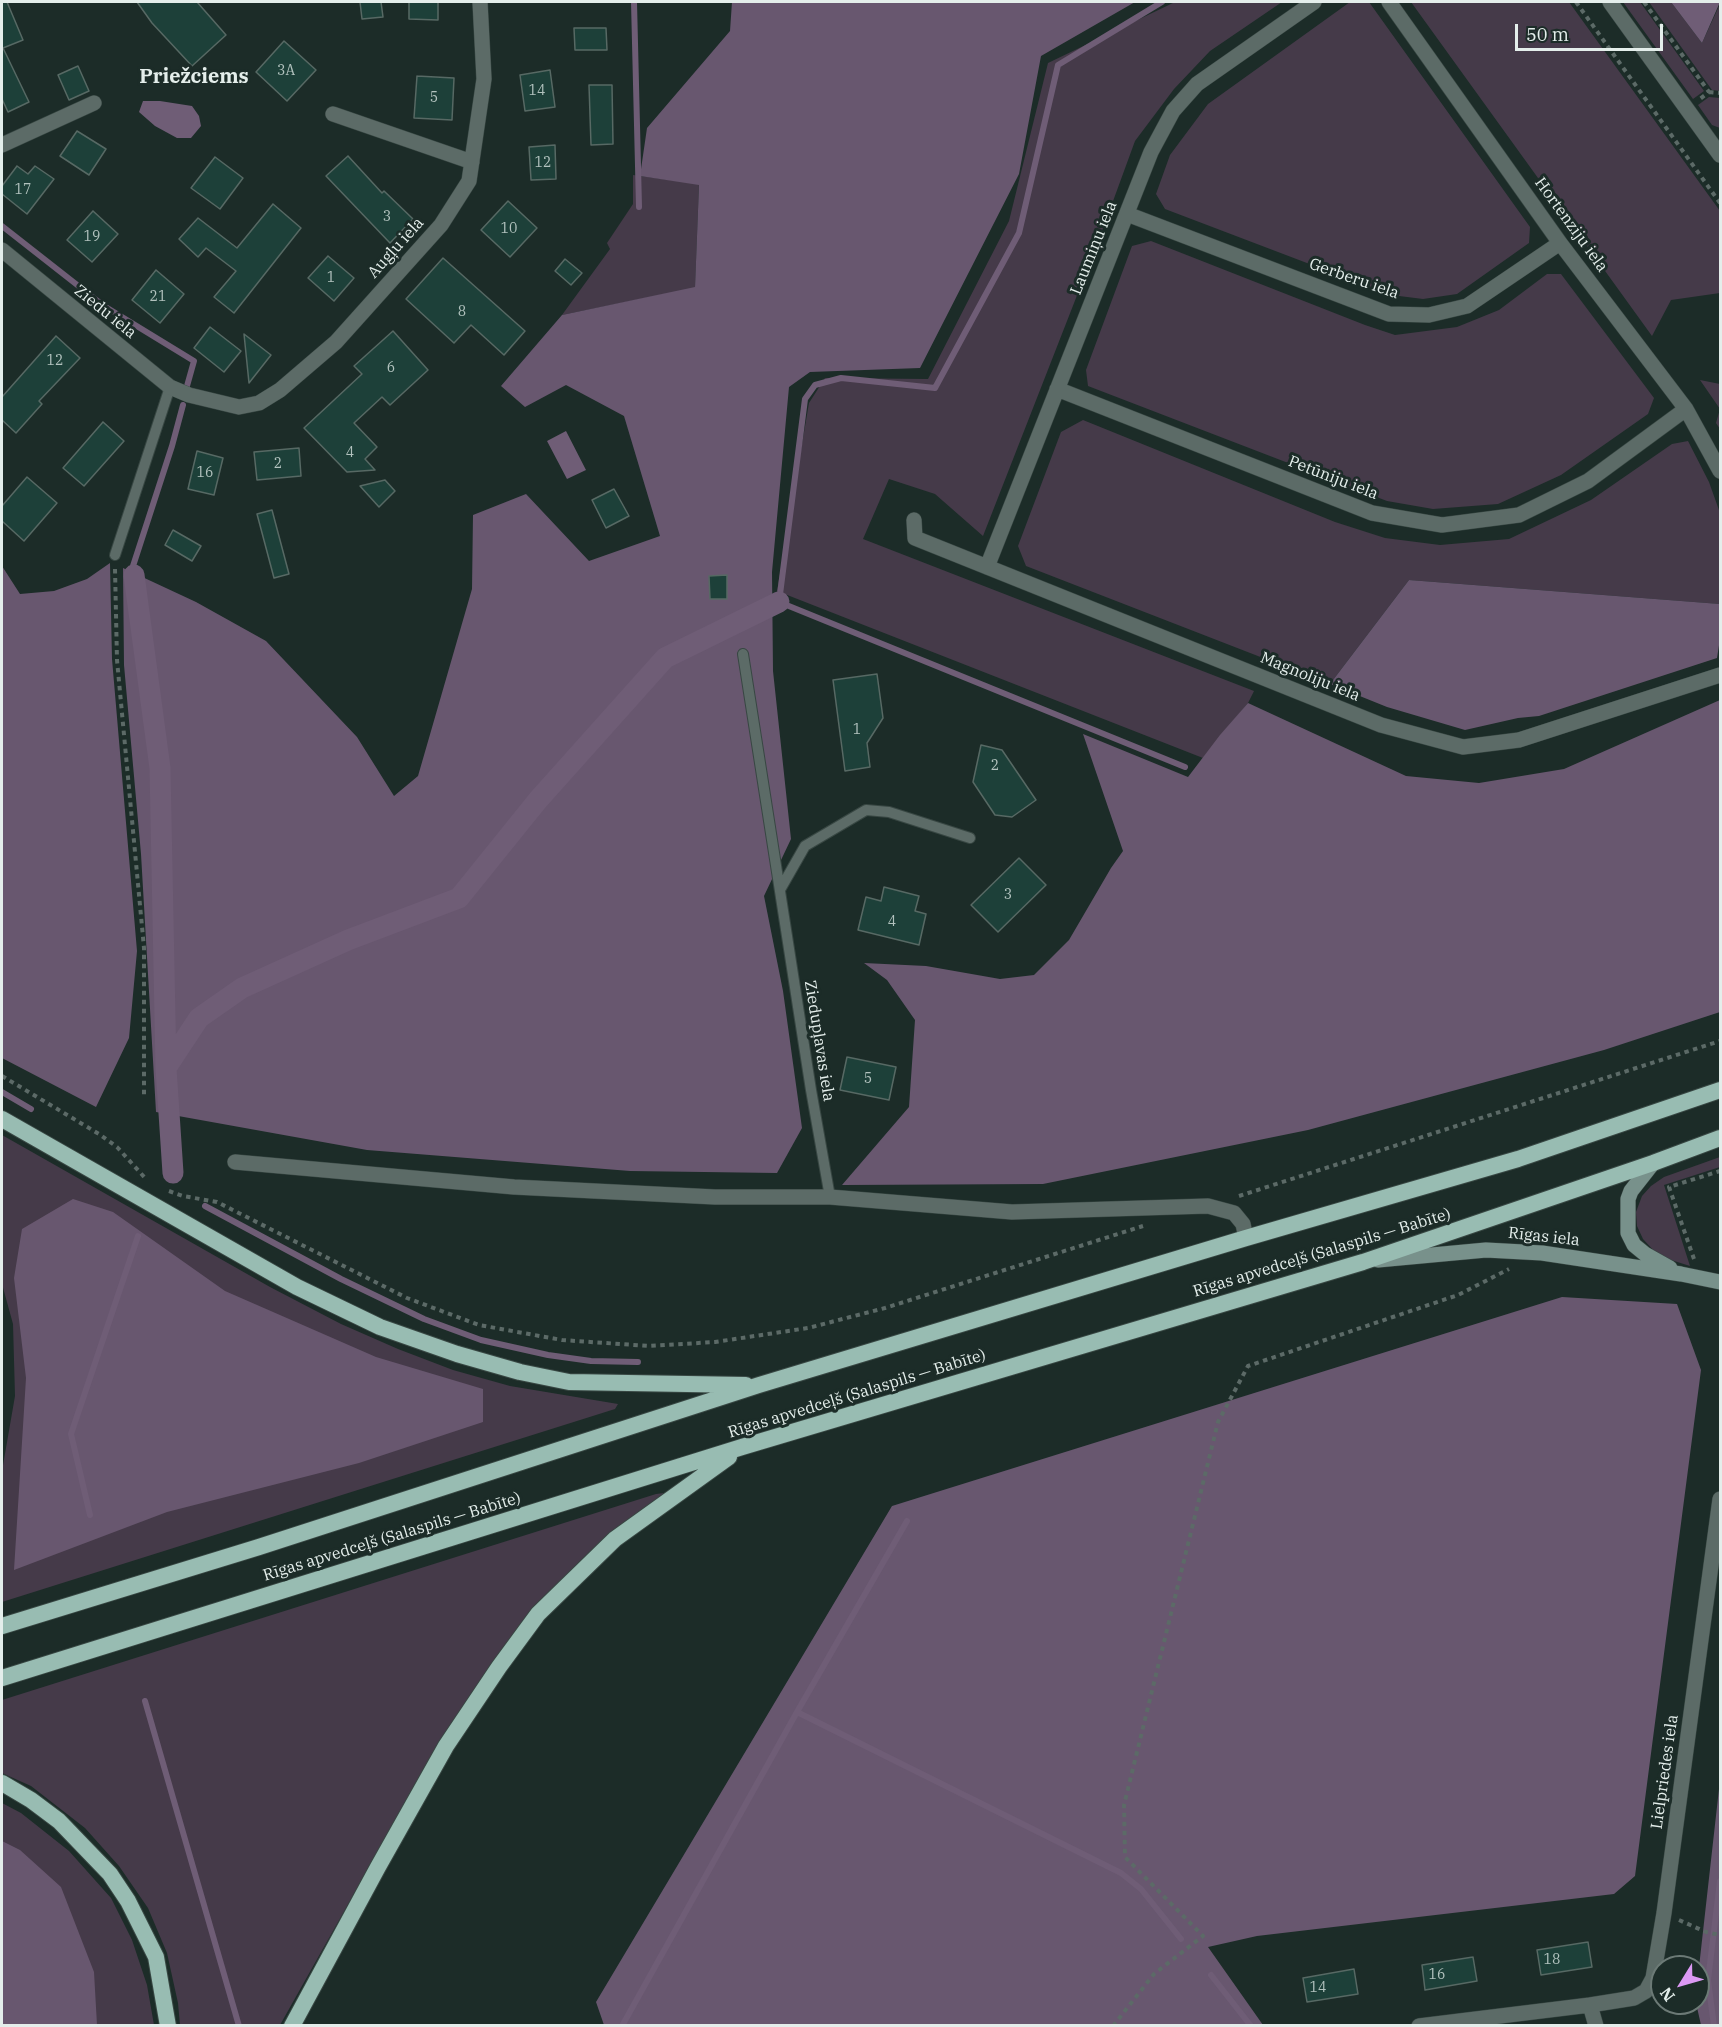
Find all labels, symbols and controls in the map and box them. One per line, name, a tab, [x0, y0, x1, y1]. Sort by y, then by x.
scale bar	[1518, 12, 1666, 50]
text: 50 m	[1526, 23, 1569, 46]
house number: 3A	[277, 63, 295, 79]
district label: Priežciems	[139, 65, 249, 89]
house number: 14	[529, 83, 545, 99]
house number: 5	[430, 90, 438, 106]
house number: 12	[535, 155, 551, 171]
street label: Hortenziju iela	[1530, 174, 1612, 276]
house number: 17	[15, 182, 31, 198]
street label: Laumiņu iela	[1066, 198, 1122, 298]
house number: 3	[383, 209, 391, 225]
street label: Augļu iela	[364, 214, 428, 282]
house number: 10	[501, 221, 517, 237]
house number: 19	[84, 229, 100, 245]
street label: Gerberu iela	[1307, 255, 1401, 303]
house number: 1	[327, 270, 335, 286]
street label: Ziedu iela	[70, 281, 140, 343]
house number: 21	[150, 289, 166, 305]
house number: 8	[458, 304, 466, 320]
house number: 12	[47, 353, 63, 369]
house number: 6	[387, 360, 395, 376]
house number: 4	[346, 445, 354, 461]
street label: Petūniju iela	[1285, 452, 1381, 504]
house number: 2	[274, 456, 282, 472]
house number: 16	[197, 465, 213, 481]
street label: Magnoliju iela	[1257, 648, 1363, 706]
house number: 1	[853, 722, 861, 738]
house number: 2	[991, 758, 999, 774]
house number: 3	[1004, 887, 1012, 903]
house number: 4	[888, 914, 896, 930]
street label: Ziedupļavas iela	[800, 979, 838, 1103]
house number: 5	[864, 1071, 872, 1087]
street label: Rīgas apvedceļš (Salaspils — Babīte)	[1191, 1205, 1453, 1301]
street label: Rīgas iela	[1507, 1224, 1581, 1250]
street label: Rīgas apvedceļš (Salaspils — Babīte)	[726, 1346, 988, 1442]
street label: Rīgas apvedceļš (Salaspils — Babīte)	[261, 1489, 523, 1585]
street label: Lielpriedes iela	[1647, 1713, 1683, 1831]
house number: 18	[1544, 1952, 1560, 1968]
north arrow	[1650, 1955, 1710, 2015]
house number: 16	[1429, 1967, 1445, 1983]
house number: 14	[1310, 1980, 1326, 1996]
text: N	[1655, 1984, 1679, 2006]

